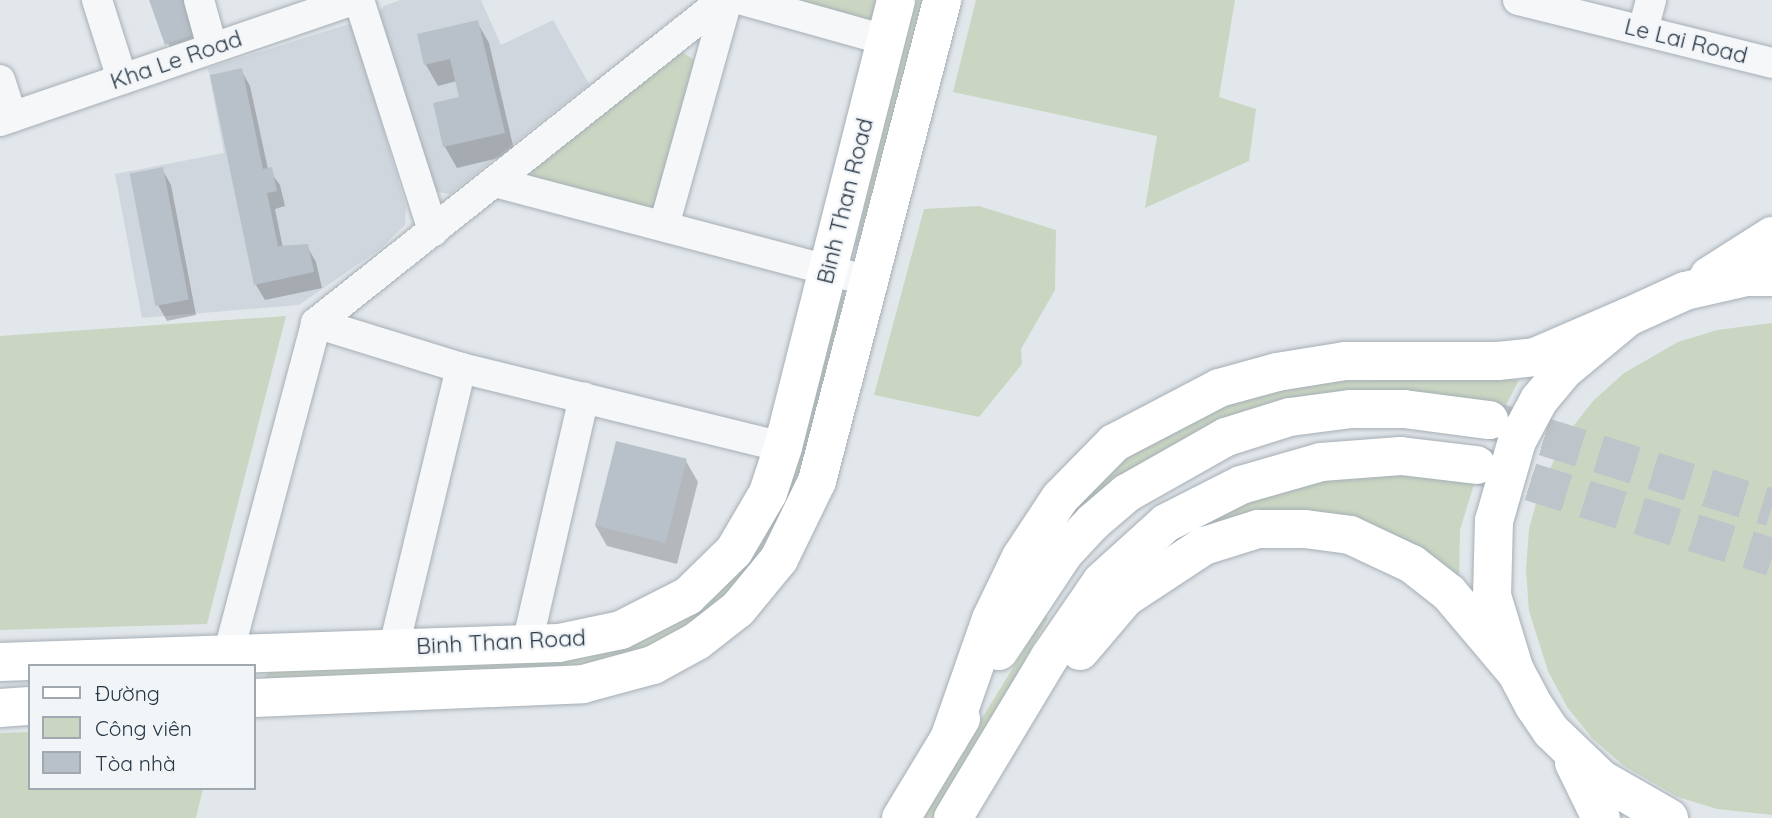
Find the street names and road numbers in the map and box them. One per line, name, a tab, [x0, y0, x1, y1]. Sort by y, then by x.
street label: Le Lai Road	[1622, 12, 1750, 70]
street label: Kha Le Road	[107, 25, 245, 95]
street label: Binh Than Road	[811, 115, 879, 287]
street label: Binh Than Road	[415, 624, 587, 660]

